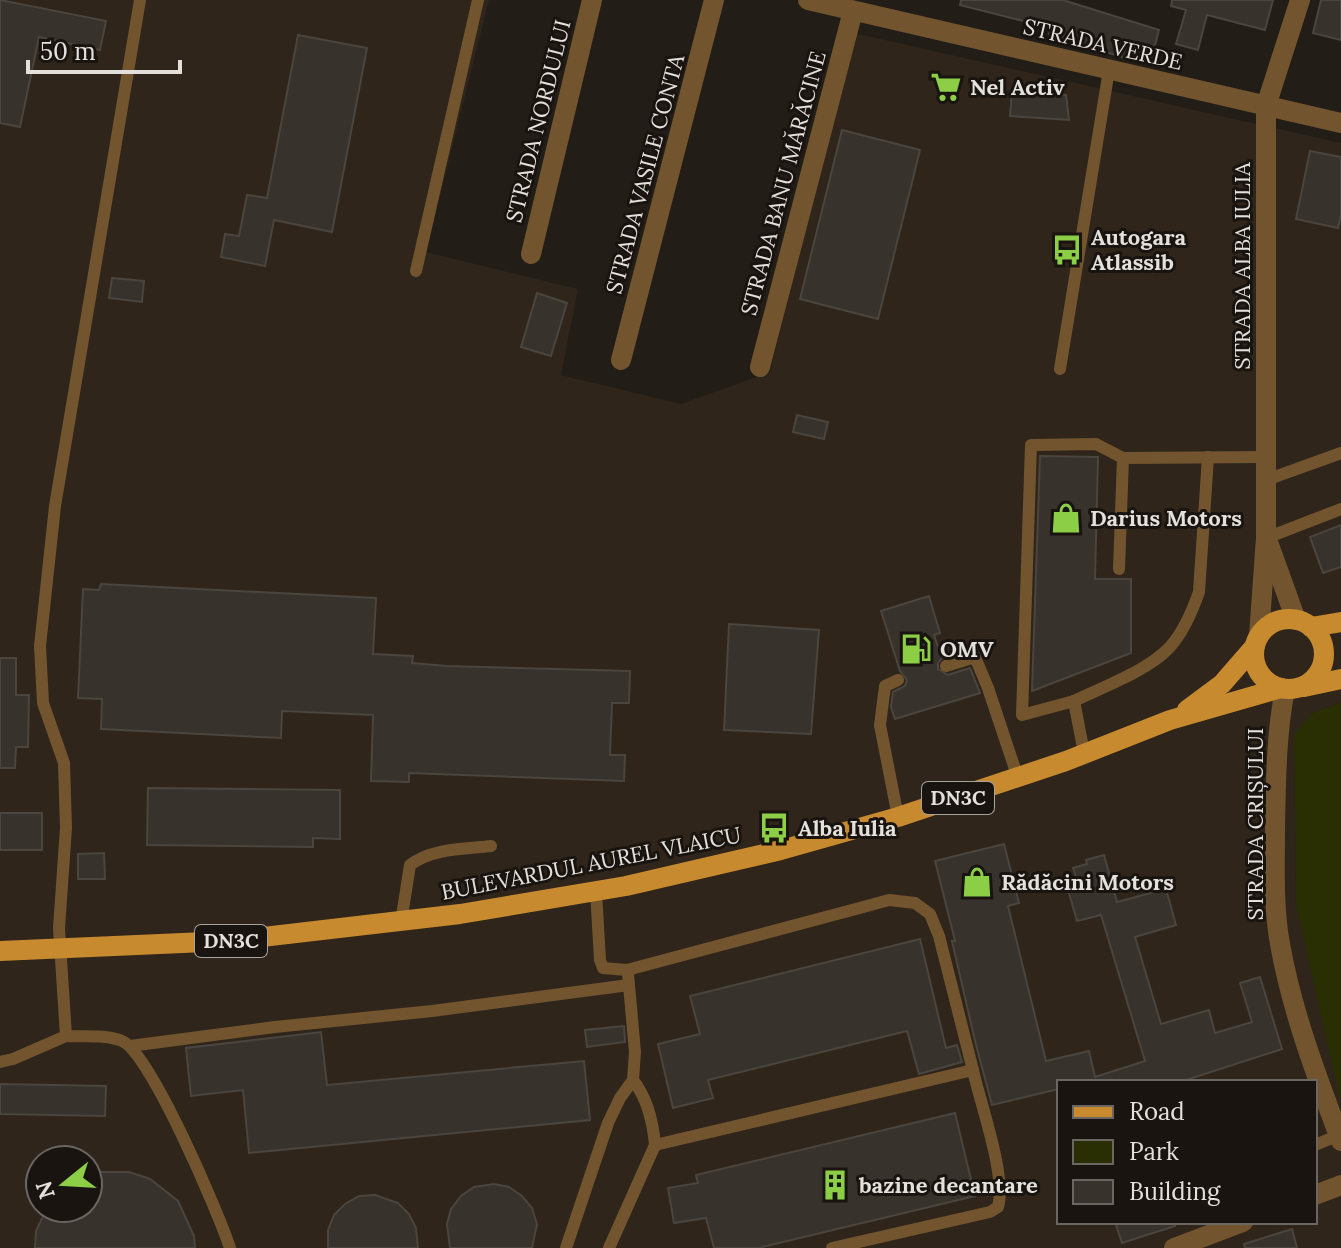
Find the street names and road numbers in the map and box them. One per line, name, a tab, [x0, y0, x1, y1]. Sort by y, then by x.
street label: STRADA VERDE	[1021, 12, 1185, 76]
street label: STRADA NORDULUI	[499, 17, 577, 225]
street label: STRADA BANU MĂRĂCINE	[734, 48, 832, 318]
street label: STRADA VASILE CONTA	[600, 50, 691, 297]
street label: STRADA ALBA IULIA	[1228, 161, 1256, 370]
street label: STRADA CRIȘULUI	[1241, 728, 1269, 920]
road number: DN3C	[922, 782, 994, 814]
street label: BULEVARDUL AUREL VLAICU	[439, 820, 743, 906]
road number: DN3C	[195, 925, 267, 957]

